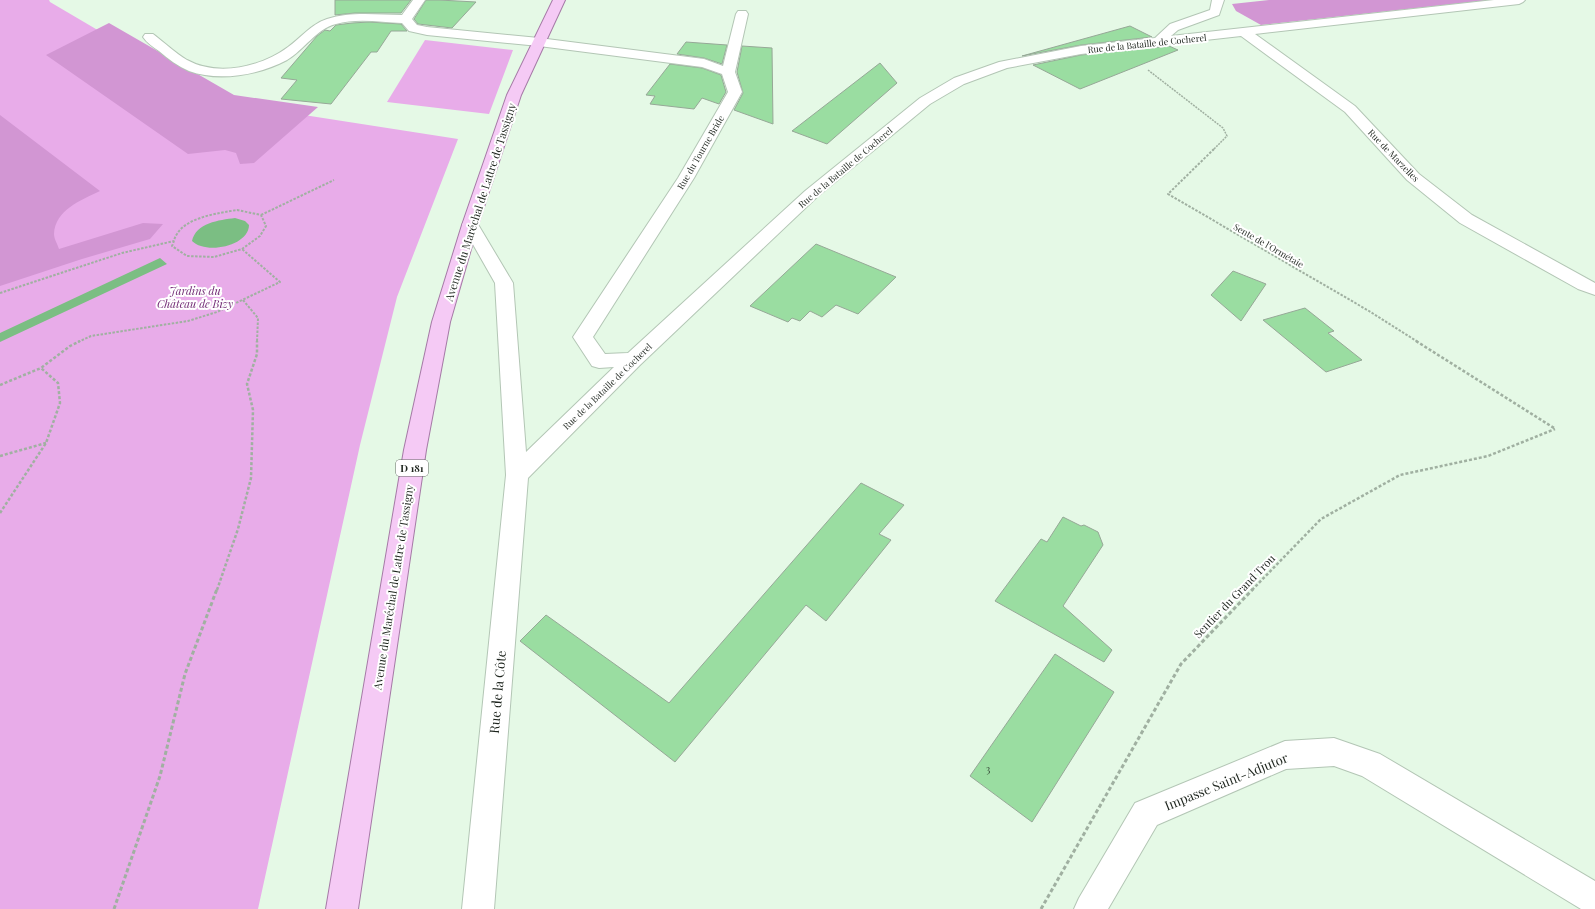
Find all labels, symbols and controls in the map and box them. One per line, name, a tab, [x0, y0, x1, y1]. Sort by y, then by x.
street label: Rue de la Bataille de Cocherel	[1087, 31, 1207, 55]
street label: Avenue du Maréchal de Lattre de Tassigny	[441, 101, 519, 304]
street label: Rue du Tourne Bride	[674, 112, 726, 191]
street label: Rue de la Bataille de Cocherel	[795, 124, 895, 210]
street label: Rue de Marzelles	[1366, 126, 1422, 184]
street label: Sente de l'Ormétaie	[1232, 220, 1307, 270]
park label: Jardins du Château de Bizy	[157, 283, 234, 311]
street label: Rue de la Bataille de Cocherel	[560, 340, 654, 432]
road number: D 181	[396, 460, 428, 476]
street label: Avenue du Maréchal de Lattre de Tassigny	[369, 483, 417, 692]
street label: Sentier du Grand Trou	[1190, 550, 1278, 641]
street label: Rue de la Côte	[485, 649, 509, 734]
street label: Impasse Saint-Adjutor	[1162, 748, 1291, 814]
house number: 3	[986, 761, 991, 776]

